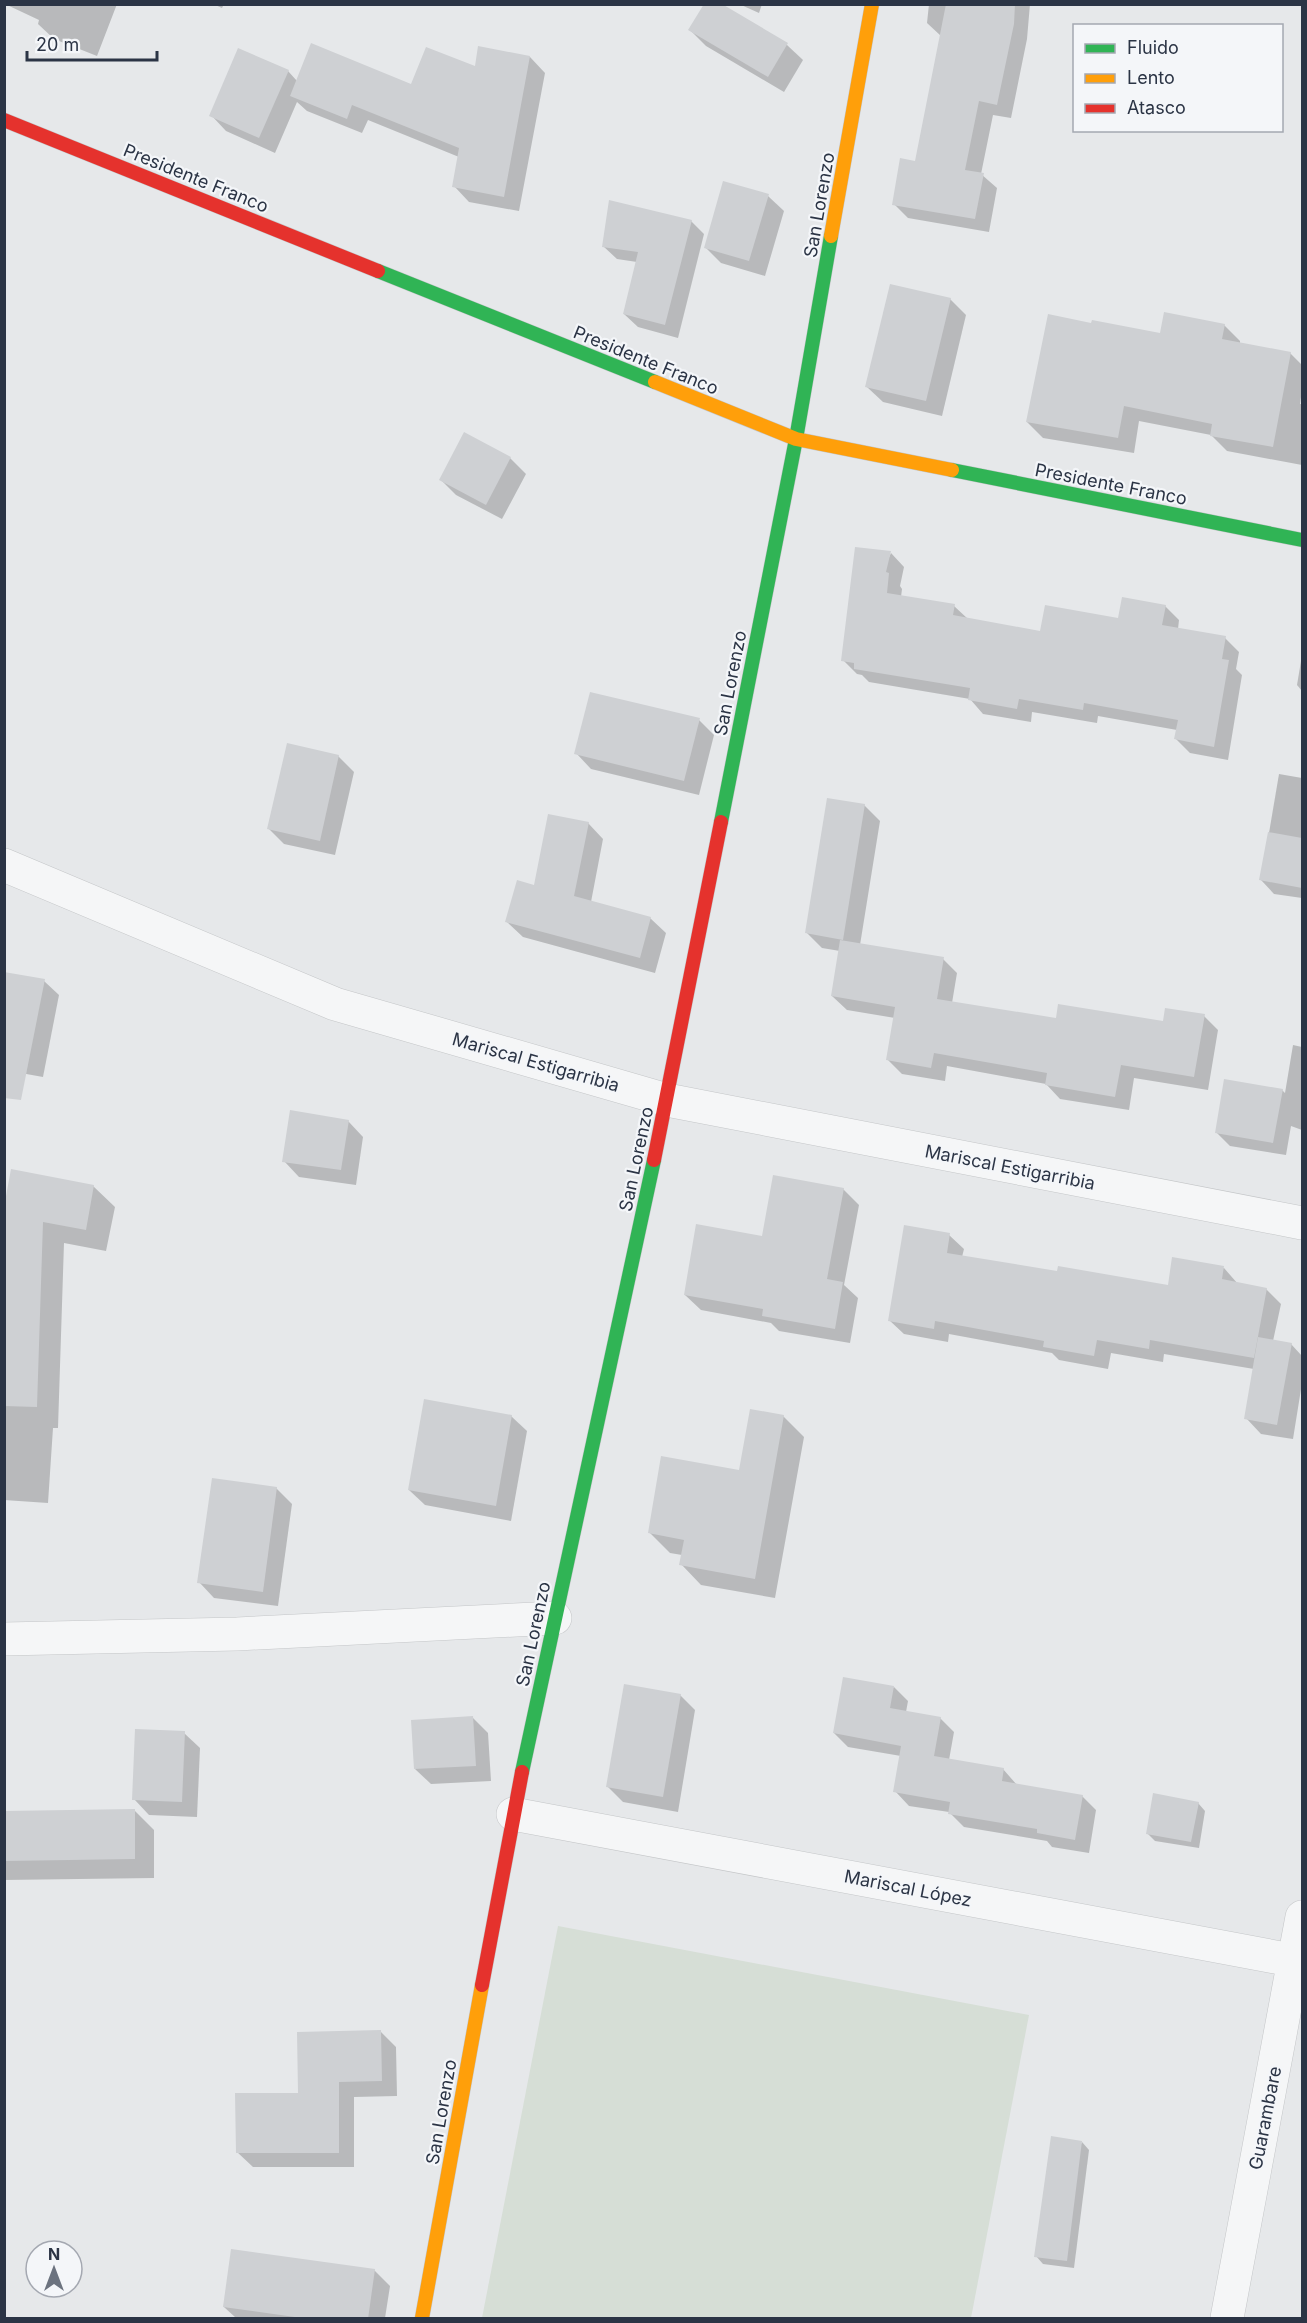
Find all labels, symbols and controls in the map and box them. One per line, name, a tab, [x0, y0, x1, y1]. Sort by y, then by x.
scale bar	[27, 24, 158, 62]
legend	[1073, 24, 1283, 132]
text: 20 m	[36, 34, 79, 55]
text: Fluido	[1127, 37, 1179, 58]
text: Lento	[1127, 67, 1175, 88]
text: Atasco	[1127, 97, 1186, 118]
street label: Presidente Franco	[120, 139, 272, 217]
street label: San Lorenzo	[799, 151, 839, 259]
street label: Presidente Franco	[570, 321, 722, 399]
street label: Presidente Franco	[1033, 459, 1189, 509]
street label: San Lorenzo	[710, 629, 750, 737]
street label: Mariscal Estigarribia	[450, 1028, 622, 1096]
street label: San Lorenzo	[615, 1105, 657, 1213]
street label: Mariscal Estigarribia	[923, 1140, 1097, 1194]
street label: San Lorenzo	[512, 1580, 554, 1688]
street label: Mariscal López	[842, 1865, 974, 1911]
street label: San Lorenzo	[421, 2058, 461, 2166]
street label: Guarambare	[1245, 2064, 1285, 2172]
north arrow	[24, 2239, 84, 2299]
text: N	[48, 2244, 60, 2264]

